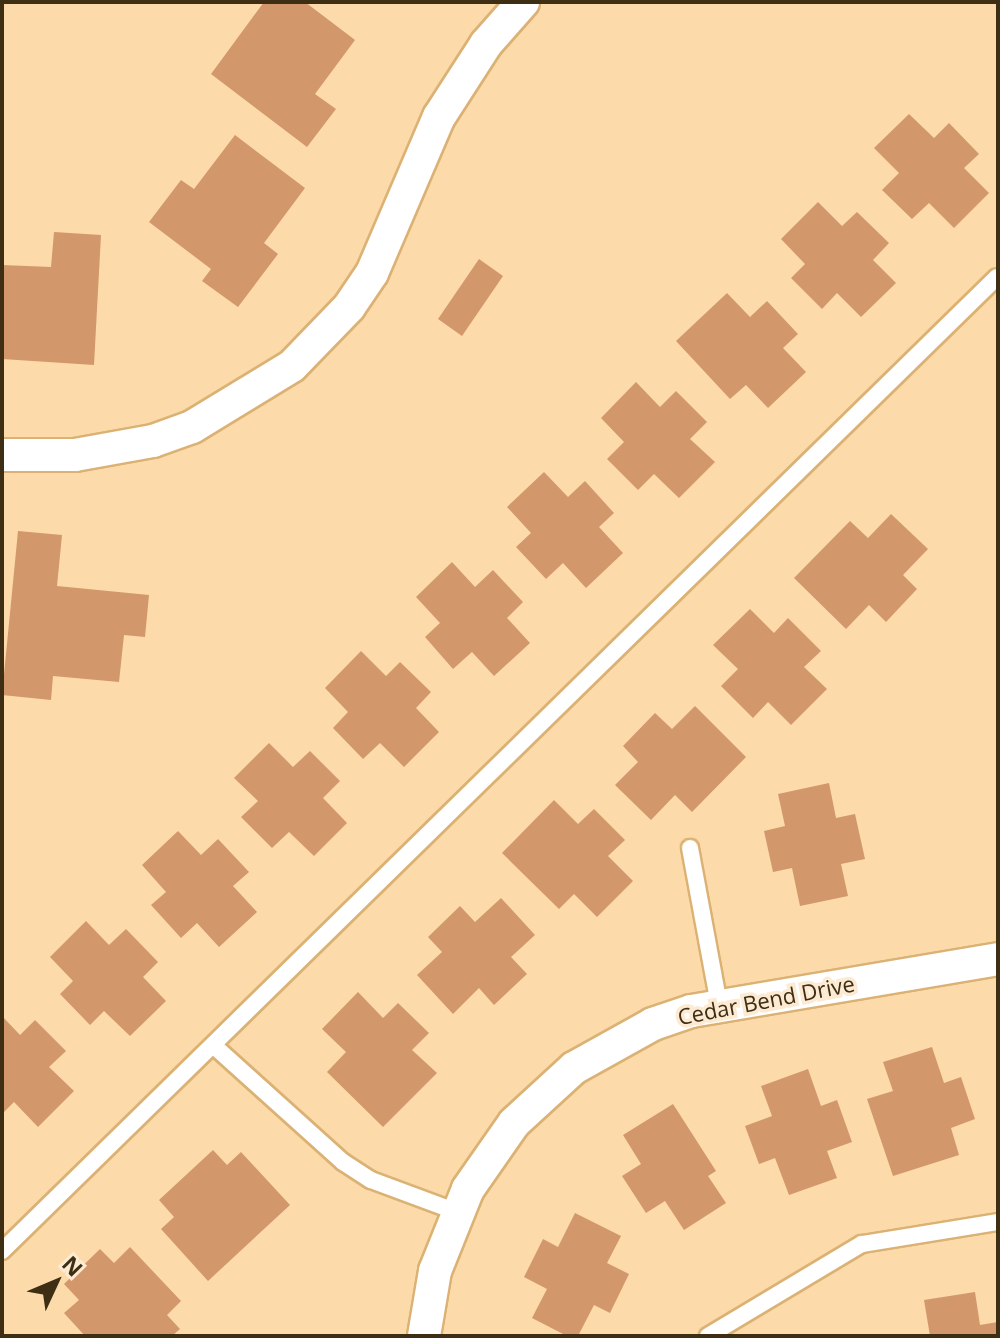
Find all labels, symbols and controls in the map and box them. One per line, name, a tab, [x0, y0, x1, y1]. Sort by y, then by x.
street label: Cedar Bend Drive	[675, 970, 857, 1030]
north arrow	[16, 1242, 96, 1322]
text: N	[56, 1248, 90, 1282]

